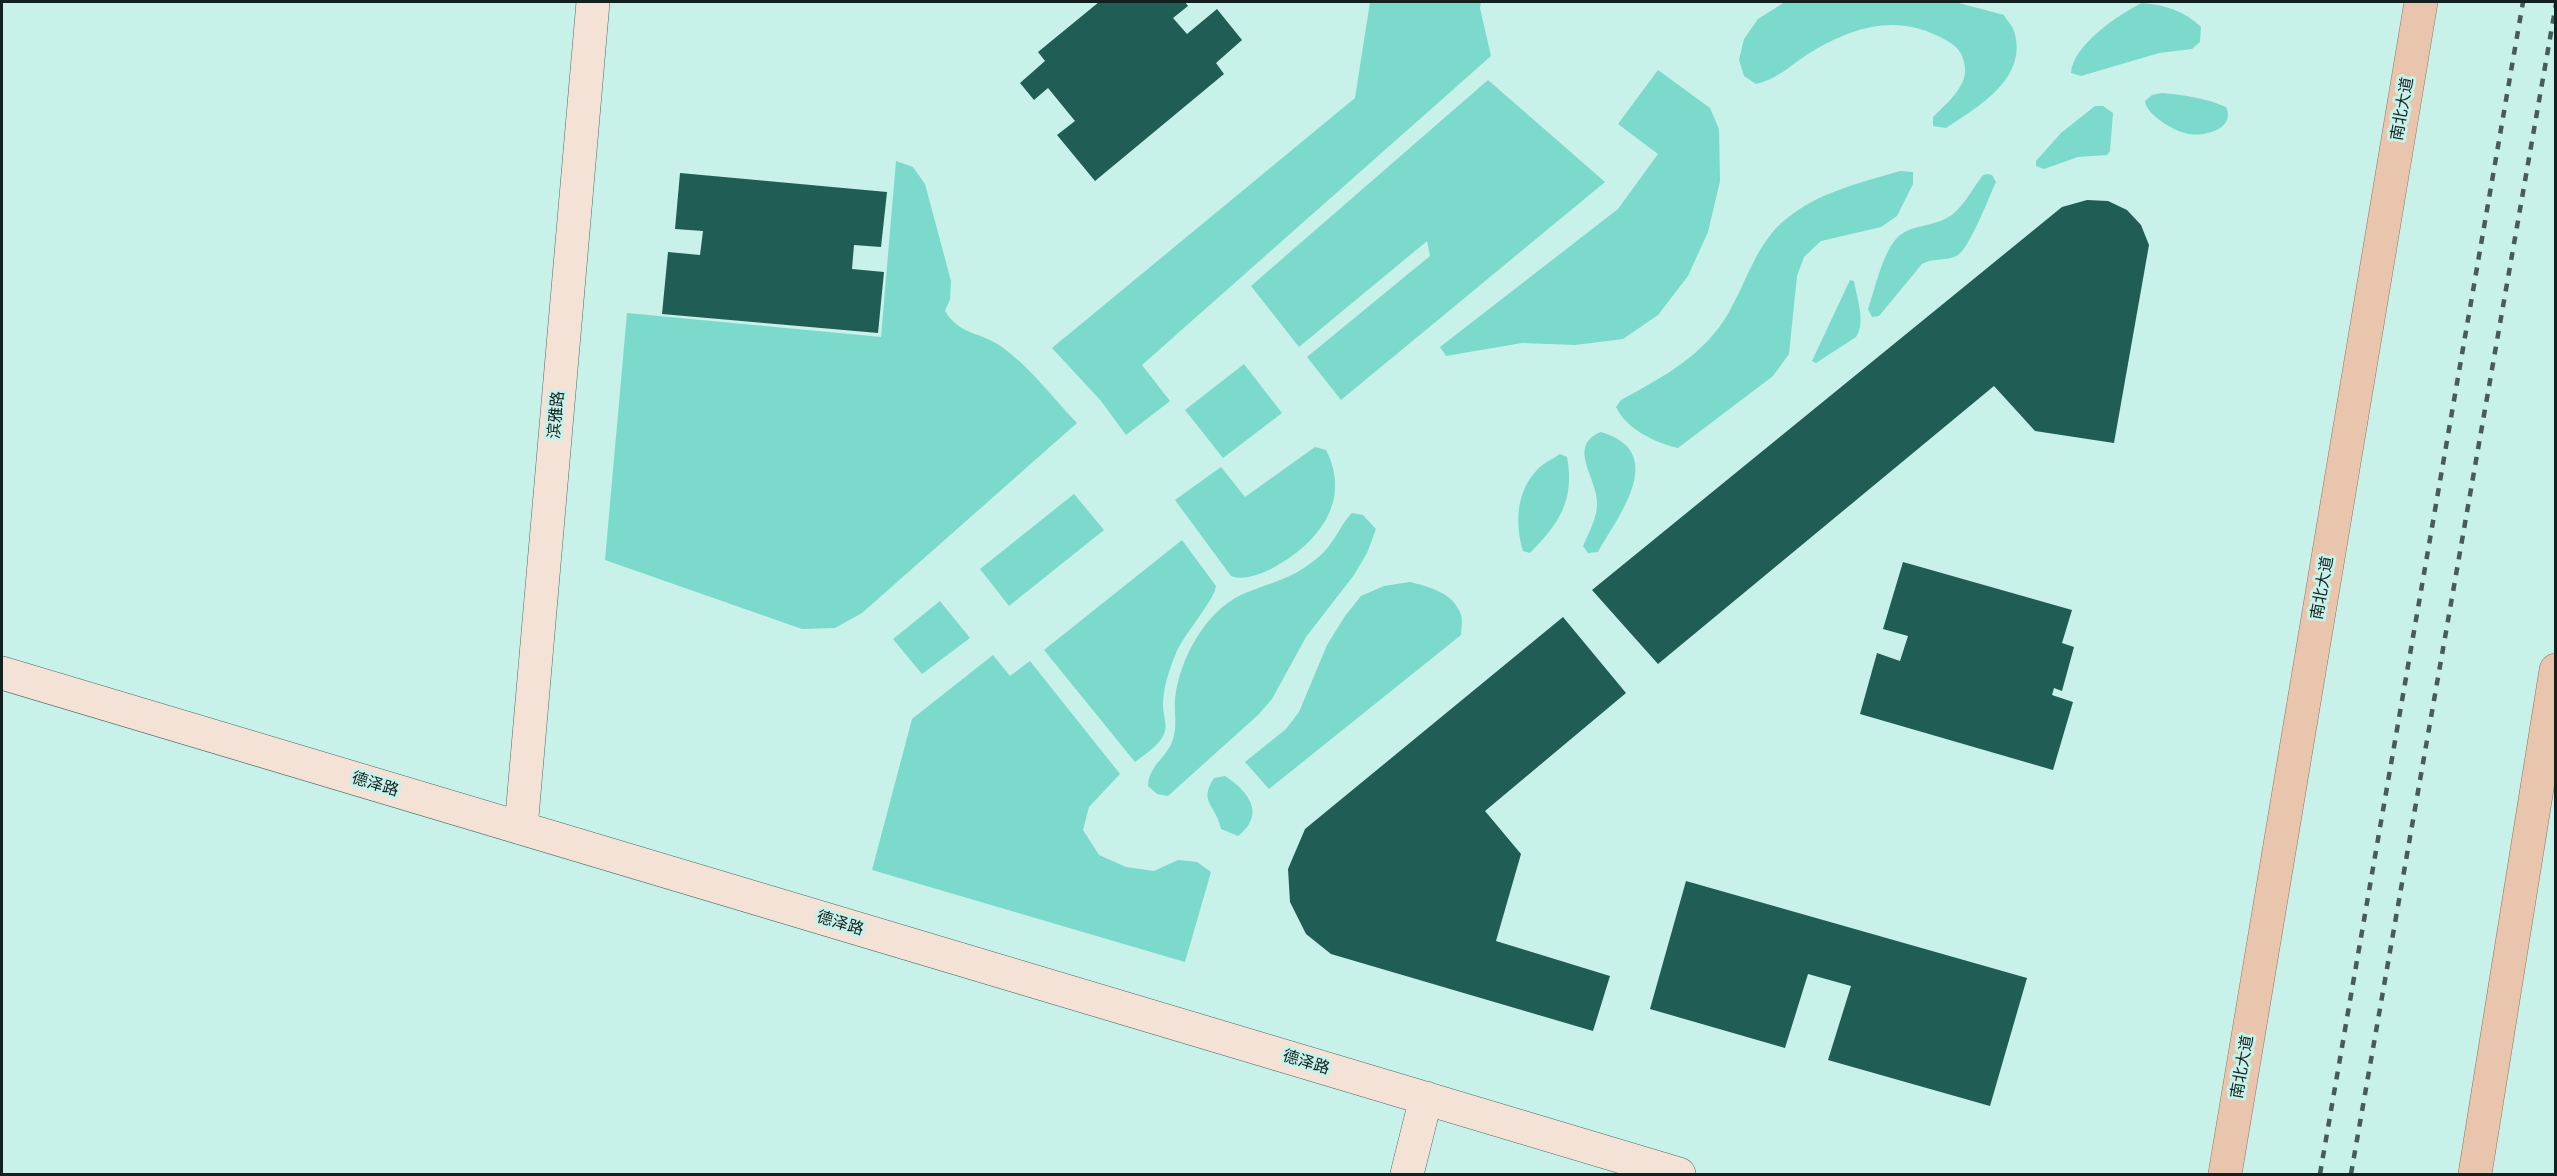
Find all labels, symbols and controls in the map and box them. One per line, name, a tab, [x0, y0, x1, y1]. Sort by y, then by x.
street label: 南北大道	[2388, 76, 2418, 142]
street label: 滨雅路	[545, 390, 569, 440]
street label: 南北大道	[2308, 555, 2338, 621]
street label: 德泽路	[349, 769, 401, 801]
street label: 德泽路	[814, 908, 866, 940]
street label: 南北大道	[2228, 1034, 2258, 1100]
street label: 德泽路	[1280, 1047, 1332, 1079]

